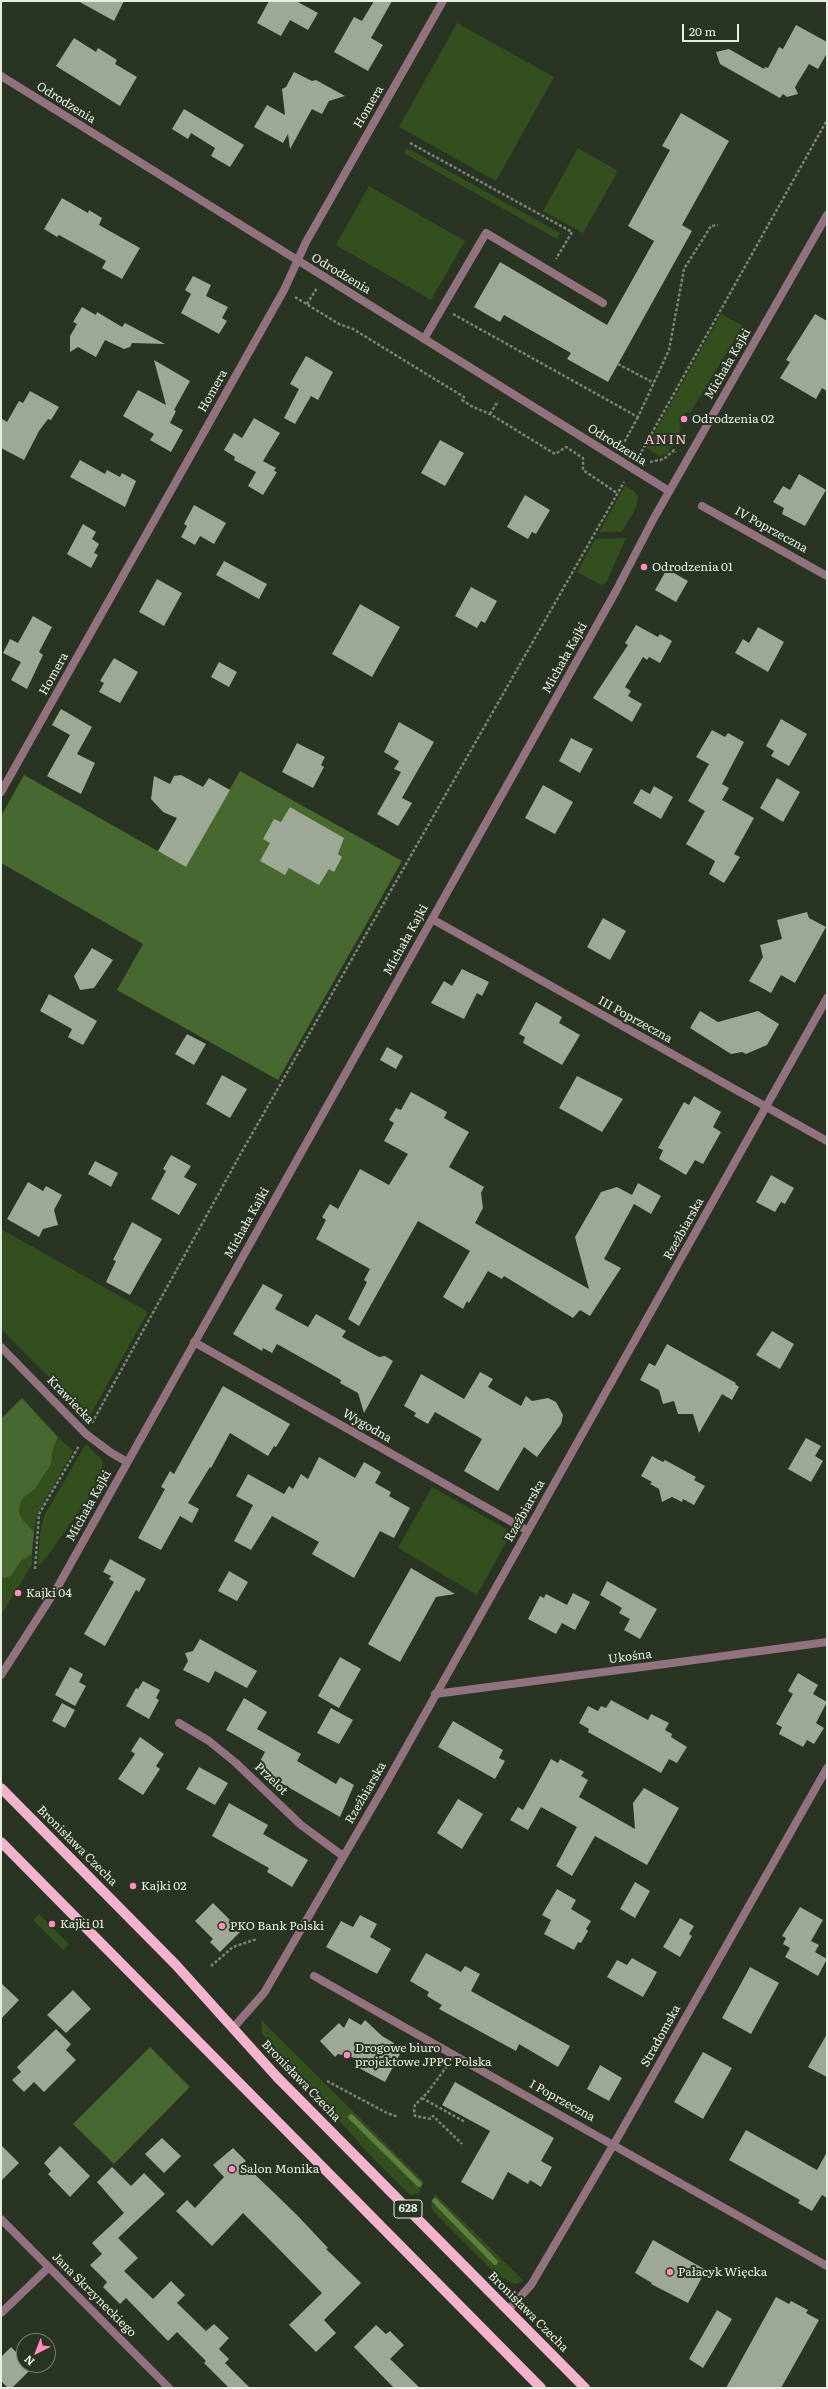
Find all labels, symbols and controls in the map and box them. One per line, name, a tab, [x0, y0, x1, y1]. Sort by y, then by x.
scale bar	[684, 16, 741, 42]
text: 20 m	[689, 22, 716, 40]
street label: Odrodzenia	[34, 79, 98, 127]
street label: Homera	[351, 83, 387, 131]
street label: Odrodzenia	[309, 251, 373, 297]
street label: Michała Kajki	[702, 326, 754, 402]
street label: Homera	[195, 367, 231, 415]
place label: Odrodzenia 02	[692, 412, 774, 426]
marker: Odrodzenia 02	[679, 414, 689, 424]
street label: Odrodzenia	[585, 421, 649, 469]
district label: ANIN	[644, 432, 688, 448]
street label: IV Poprzeczna	[732, 504, 810, 556]
place label: Odrodzenia 01	[652, 560, 733, 574]
marker: Odrodzenia 01	[639, 562, 649, 572]
street label: Michała Kajki	[540, 620, 590, 696]
street label: Homera	[36, 650, 72, 698]
street label: Michała Kajki	[381, 902, 431, 978]
street label: III Poprzeczna	[595, 994, 675, 1046]
street label: Michała Kajki	[222, 1185, 272, 1261]
street label: Rzeźbiarska	[661, 1195, 707, 1263]
street label: Krawiecka	[44, 1373, 96, 1427]
street label: Wygodna	[340, 1406, 394, 1446]
street label: Michała Kajki	[64, 1468, 114, 1544]
street label: Rzeźbiarska	[502, 1477, 548, 1545]
place label: Kajki 04	[26, 1586, 72, 1600]
marker: Kajki 04	[13, 1588, 23, 1598]
street label: Ukośna	[607, 1647, 653, 1667]
street label: Przelot	[251, 1760, 291, 1798]
street label: Rzeźbiarska	[343, 1760, 389, 1826]
street label: Bronisława Czecha	[34, 1803, 120, 1889]
place label: Kajki 02	[141, 1879, 186, 1893]
marker: Kajki 02	[128, 1881, 138, 1891]
place label: Kajki 01	[60, 1917, 104, 1931]
marker: Kajki 01	[47, 1919, 57, 1929]
place label: PKO Bank Polski	[230, 1919, 324, 1933]
marker: PKO Bank Polski	[217, 1921, 227, 1931]
street label: Stradomska	[638, 2003, 684, 2069]
street label: Bronisława Czecha	[258, 2037, 344, 2125]
place label: Drogowe biuro projektowe JPPC Polska	[355, 2041, 492, 2069]
marker: Drogowe biuro projektowe JPPC Polska	[342, 2050, 352, 2060]
street label: I Poprzeczna	[527, 2077, 597, 2125]
place label: Salon Monika	[240, 2162, 319, 2176]
marker: Salon Monika	[227, 2164, 237, 2174]
road number: 628	[394, 2200, 422, 2218]
street label: Jana Skrzyneckiego	[49, 2250, 139, 2340]
place label: Pałacyk Więcka	[678, 2265, 767, 2279]
marker: Pałacyk Więcka	[665, 2267, 675, 2277]
street label: Bronisława Czecha	[485, 2269, 571, 2355]
north arrow	[16, 2333, 56, 2373]
text: N	[20, 2352, 37, 2370]

